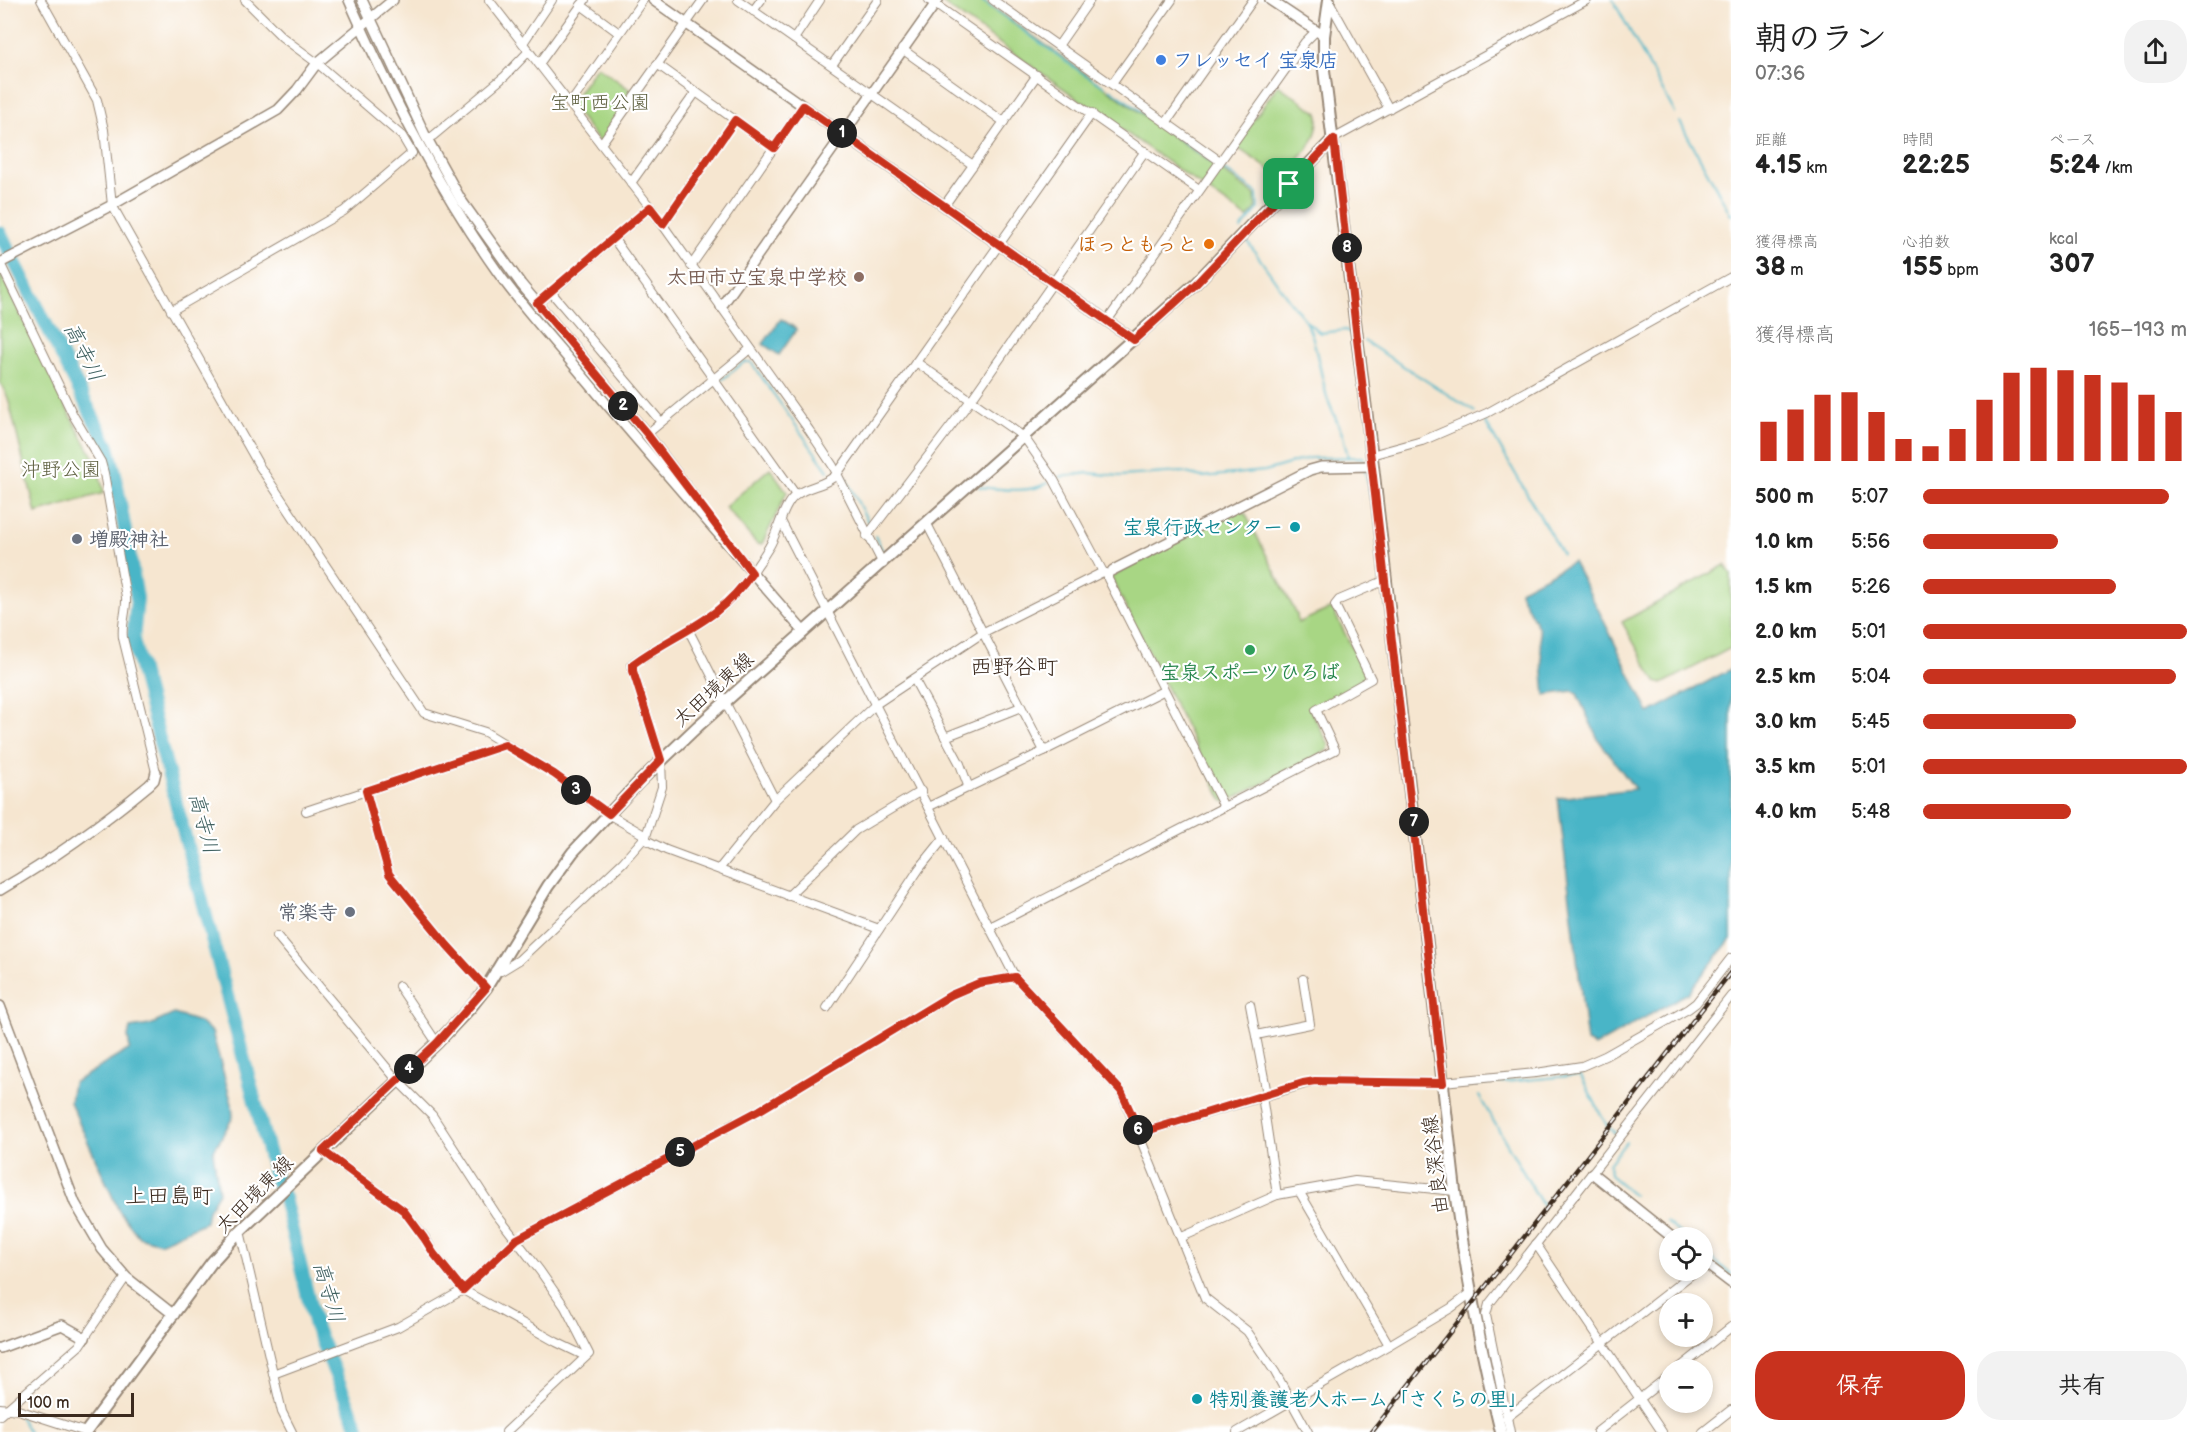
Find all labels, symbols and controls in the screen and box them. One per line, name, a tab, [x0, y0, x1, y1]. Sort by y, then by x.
text: 朝のラン	[1755, 19, 1887, 59]
button: share	[2124, 20, 2187, 83]
place label: フレッセイ 宝泉店	[1173, 49, 1338, 73]
marker: フレッセイ 宝泉店	[1154, 53, 1168, 67]
text: 07:36	[1755, 62, 1805, 86]
park label: 宝町西公園	[550, 91, 650, 115]
pin: 1	[827, 118, 857, 148]
text: 1	[839, 123, 845, 142]
text: 距離	[1755, 131, 1787, 150]
text: 時間	[1902, 131, 1934, 150]
text: ペース	[2049, 131, 2096, 150]
text: 4.15	[1755, 150, 1802, 181]
text: 22:25	[1902, 150, 1970, 181]
text: 5:24	[2049, 150, 2100, 181]
pin	[1263, 158, 1314, 209]
text: km	[1802, 159, 1827, 178]
text: /km	[2100, 159, 2133, 178]
icon: arrive	[1272, 167, 1305, 200]
text: kcal	[2049, 230, 2078, 249]
place label: ほっともっと	[1077, 233, 1197, 257]
pin: 8	[1332, 233, 1362, 263]
text: 獲得標高	[1755, 233, 1819, 252]
text: 心拍数	[1902, 233, 1950, 252]
marker: ほっともっと	[1202, 237, 1216, 251]
text: 8	[1342, 238, 1352, 257]
text: 307	[2049, 249, 2095, 280]
text: 38	[1755, 252, 1786, 283]
text: 155	[1902, 252, 1943, 283]
text: m	[1786, 261, 1803, 280]
text: bpm	[1943, 261, 1979, 280]
place label: 太田市立宝泉中学校	[667, 266, 847, 290]
marker: 太田市立宝泉中学校	[852, 270, 866, 284]
water label: 高寺川	[58, 318, 109, 386]
text: 165–193 m	[2089, 318, 2187, 342]
text: 獲得標高	[1755, 323, 1835, 347]
pin: 2	[608, 391, 638, 421]
text: 2	[618, 396, 628, 415]
park label: 沖野公園	[21, 458, 101, 482]
text: 500 m	[1755, 485, 1814, 509]
text: 5:07	[1851, 485, 1888, 509]
place label: 宝泉行政センター	[1123, 516, 1283, 540]
marker: 宝泉行政センター	[1288, 520, 1302, 534]
place label: 増殿神社	[89, 528, 169, 552]
text: 1.0 km	[1755, 530, 1813, 554]
text: 5:56	[1851, 530, 1890, 554]
marker: 増殿神社	[70, 532, 84, 546]
text: 1.5 km	[1755, 575, 1812, 599]
text: 5:26	[1851, 575, 1891, 599]
text: 2.0 km	[1755, 620, 1817, 644]
text: 5:01	[1851, 620, 1886, 644]
marker: 宝泉スポーツひろば	[1243, 643, 1257, 657]
street label: 太田境東線	[668, 647, 759, 732]
district label: 西野谷町	[970, 654, 1058, 681]
place label: 宝泉スポーツひろば	[1160, 661, 1340, 685]
text: 2.5 km	[1755, 665, 1816, 689]
text: 5:04	[1851, 665, 1890, 689]
text: 3.0 km	[1755, 710, 1816, 734]
text: 5:45	[1851, 710, 1890, 734]
text: 3.5 km	[1755, 755, 1816, 779]
text: 5:01	[1851, 755, 1886, 779]
pin: 3	[561, 775, 591, 805]
text: 3	[571, 780, 581, 799]
water label: 高寺川	[183, 789, 224, 857]
text: 4.0 km	[1755, 800, 1817, 824]
text: 5:48	[1851, 800, 1890, 824]
pin: 7	[1399, 807, 1429, 837]
text: 7	[1410, 812, 1418, 831]
place label: 常楽寺	[278, 901, 338, 925]
marker: 常楽寺	[343, 905, 357, 919]
pin: 4	[394, 1054, 424, 1084]
text: 4	[404, 1059, 414, 1078]
street label: 由良深谷線	[1418, 1114, 1454, 1216]
pin: 6	[1123, 1115, 1153, 1145]
text: 6	[1133, 1120, 1143, 1139]
pin: 5	[665, 1137, 695, 1167]
text: 5	[675, 1142, 685, 1161]
street label: 太田境東線	[211, 1151, 299, 1239]
district label: 上田島町	[125, 1183, 213, 1210]
map controls	[1659, 1227, 1713, 1413]
button: locate	[1659, 1227, 1713, 1281]
water label: 高寺川	[308, 1258, 349, 1326]
button: +	[1659, 1293, 1713, 1347]
button: 保存	[1755, 1351, 1965, 1420]
button: 共有	[1977, 1351, 2187, 1420]
button: −	[1659, 1359, 1713, 1413]
place label: 特別養護老人ホーム「さくらの里」	[1209, 1388, 1528, 1412]
scale bar	[18, 1390, 134, 1418]
marker: 特別養護老人ホーム「さくらの里」	[1190, 1392, 1204, 1406]
text: 100 m	[27, 1394, 70, 1413]

